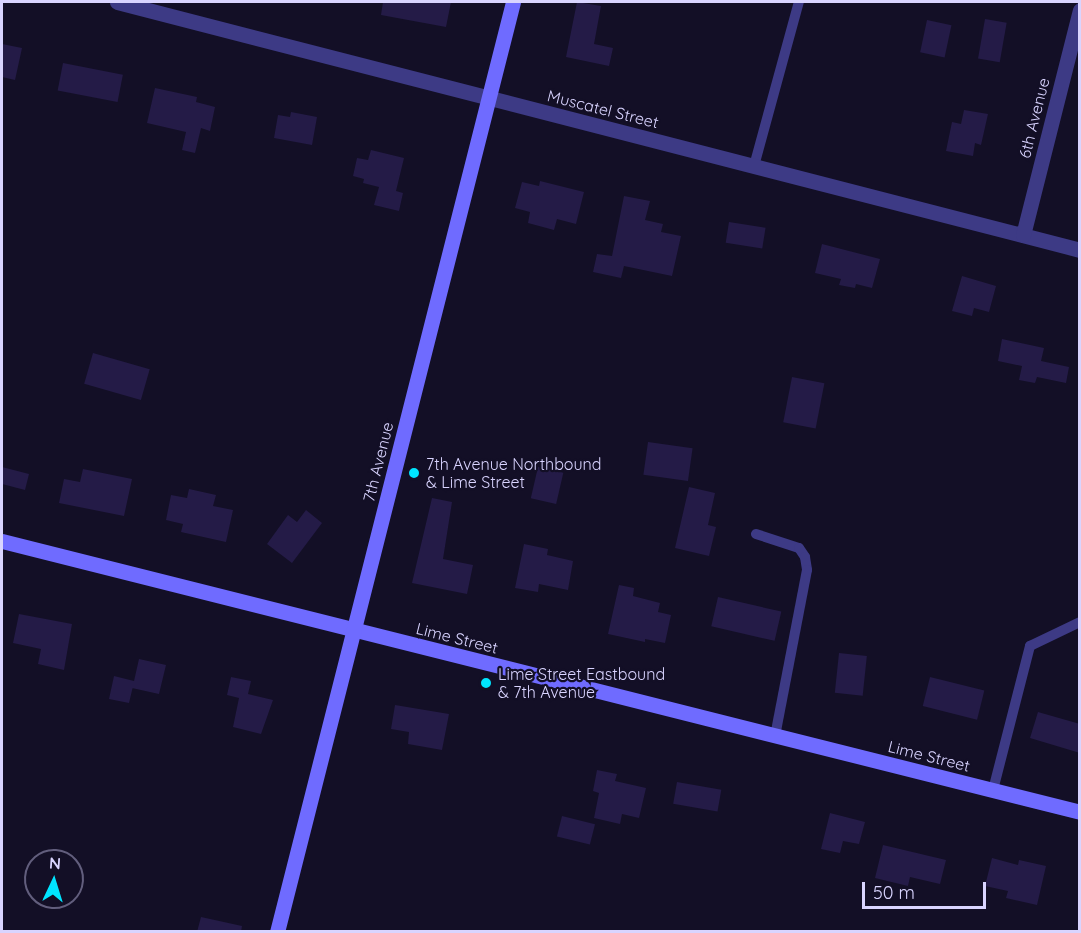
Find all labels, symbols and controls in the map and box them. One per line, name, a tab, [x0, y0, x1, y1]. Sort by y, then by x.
street label: 6th Avenue	[1015, 76, 1053, 160]
street label: Muscatel Street	[545, 86, 661, 132]
street label: 7th Avenue	[359, 420, 397, 504]
place label: 7th Avenue Northbound & Lime Street	[426, 454, 602, 492]
marker: 7th Avenue Northbound & Lime Street	[407, 466, 421, 480]
street label: Lime Street	[414, 619, 500, 657]
place label: Lime Street Eastbound & 7th Avenue	[498, 664, 665, 702]
marker: Lime Street Eastbound & 7th Avenue	[479, 676, 493, 690]
street label: Lime Street	[886, 737, 972, 775]
north arrow	[24, 849, 84, 909]
text: N	[49, 853, 62, 873]
scale bar	[865, 870, 990, 908]
text: 50 m	[873, 881, 915, 904]

